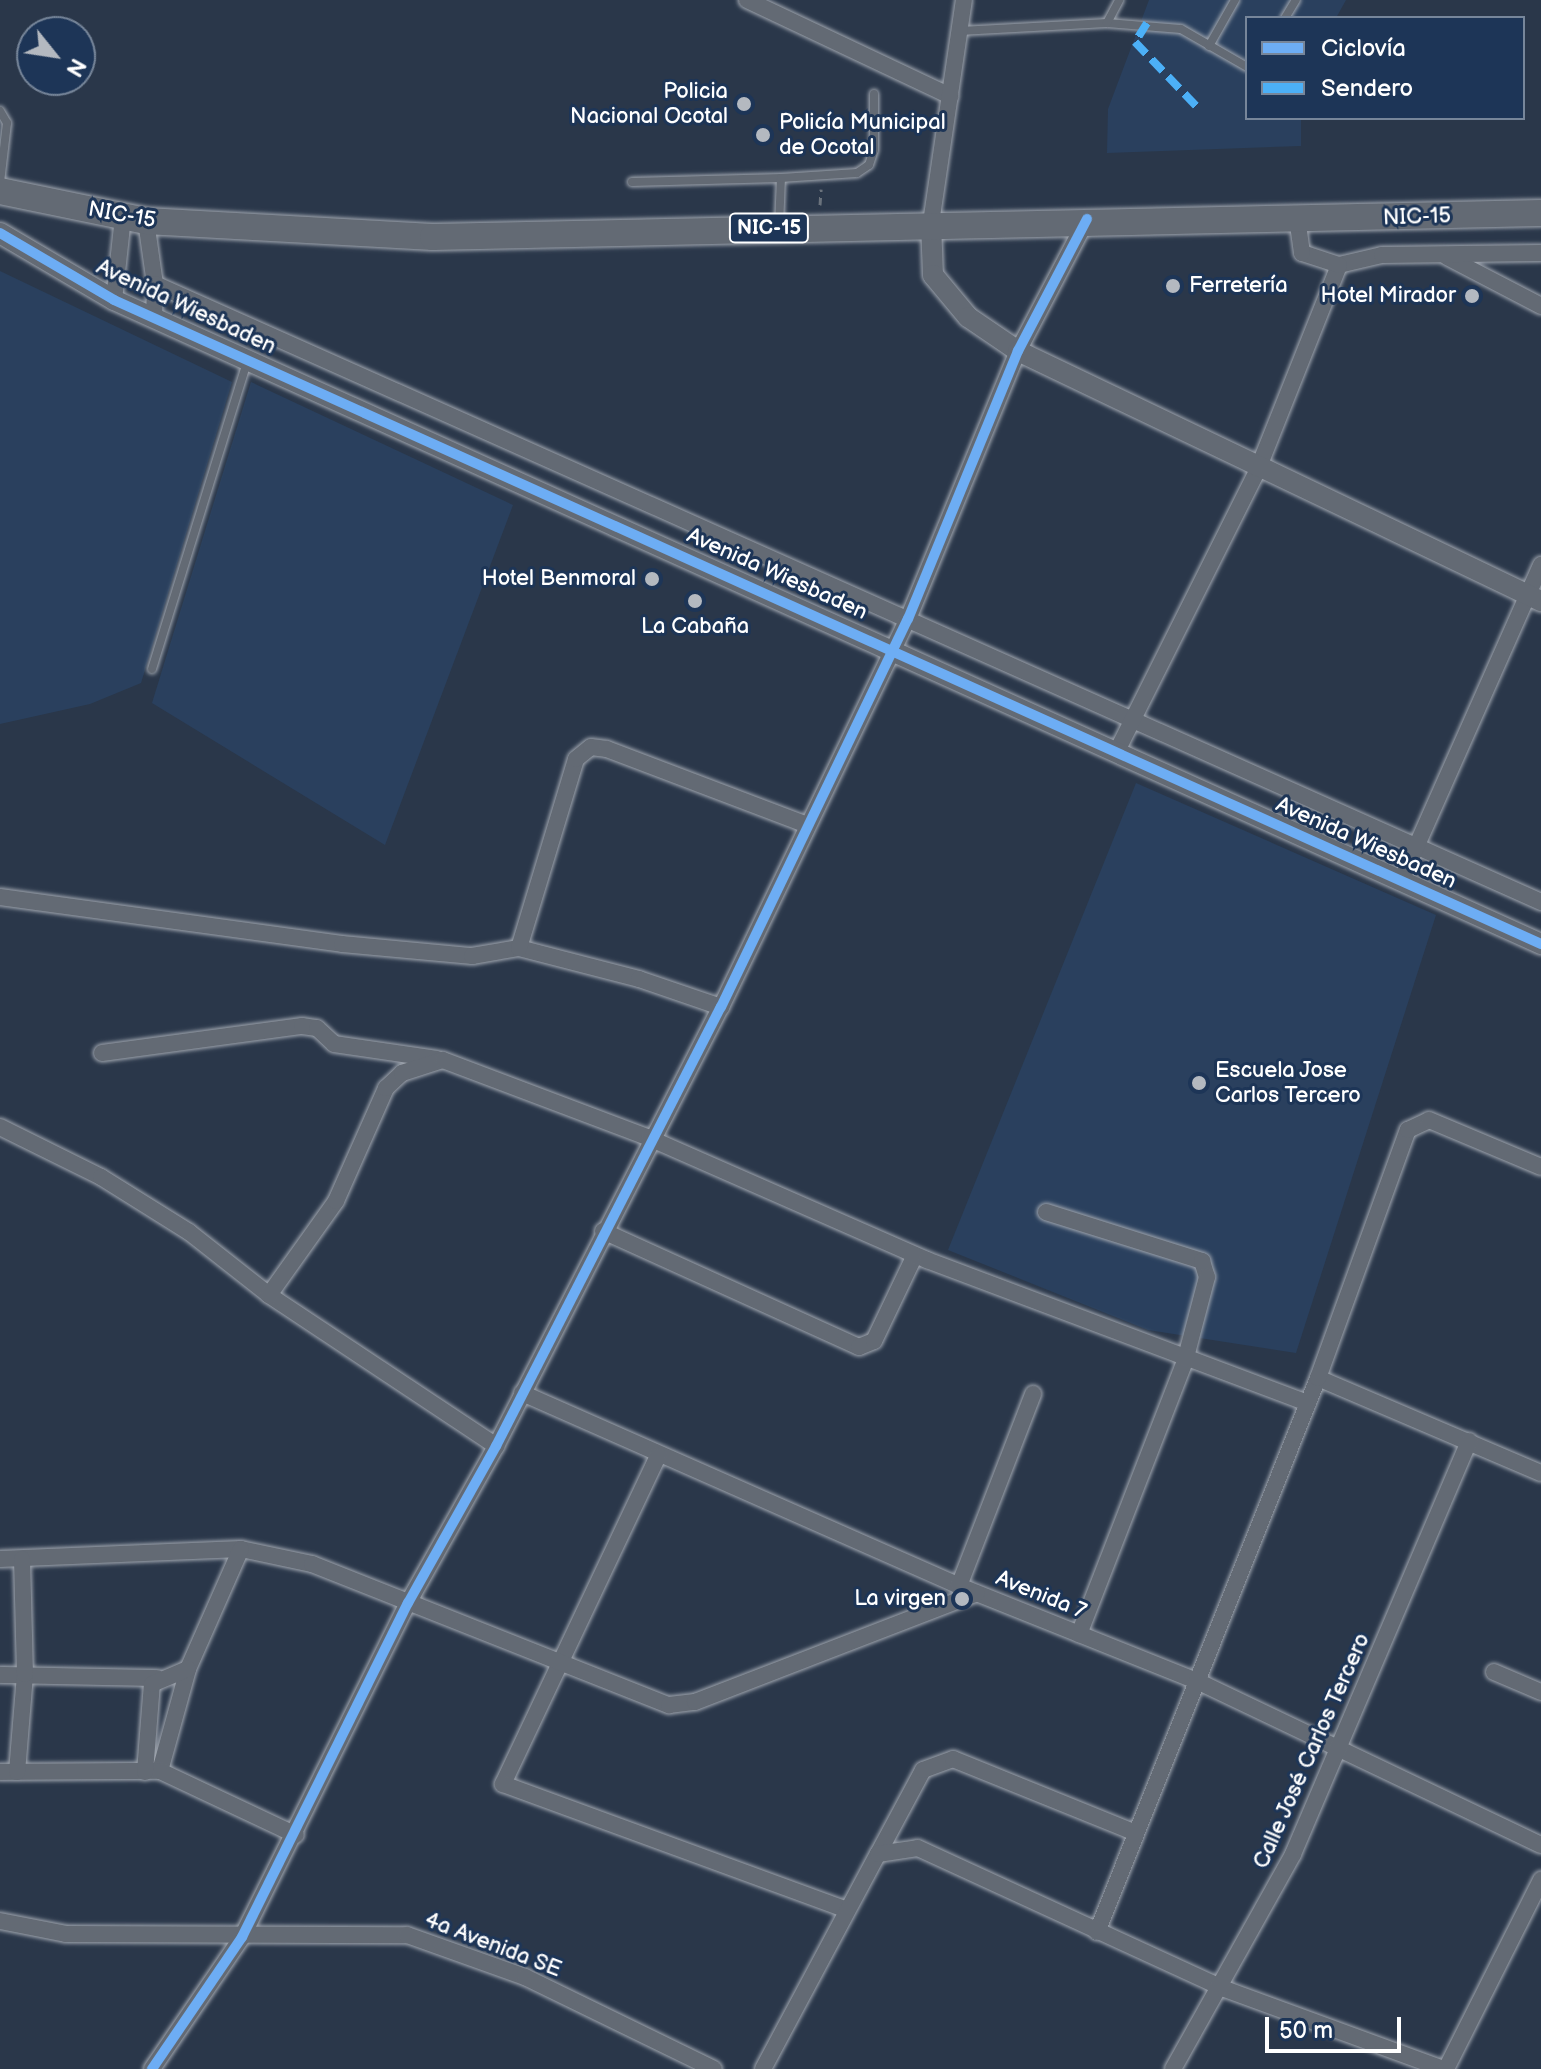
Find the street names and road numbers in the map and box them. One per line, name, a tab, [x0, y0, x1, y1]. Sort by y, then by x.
street label: NIC-15	[86, 196, 158, 234]
street label: NIC-15	[1382, 203, 1452, 231]
road number: NIC-15	[727, 212, 811, 244]
street label: Avenida Wiesbaden	[92, 254, 280, 360]
street label: Avenida Wiesbaden	[682, 522, 872, 626]
street label: Avenida Wiesbaden	[1271, 791, 1461, 895]
street label: Avenida 7	[992, 1565, 1090, 1625]
street label: Calle José Carlos Tercero	[1248, 1628, 1376, 1874]
street label: 4a Avenida SE	[421, 1907, 565, 1983]

